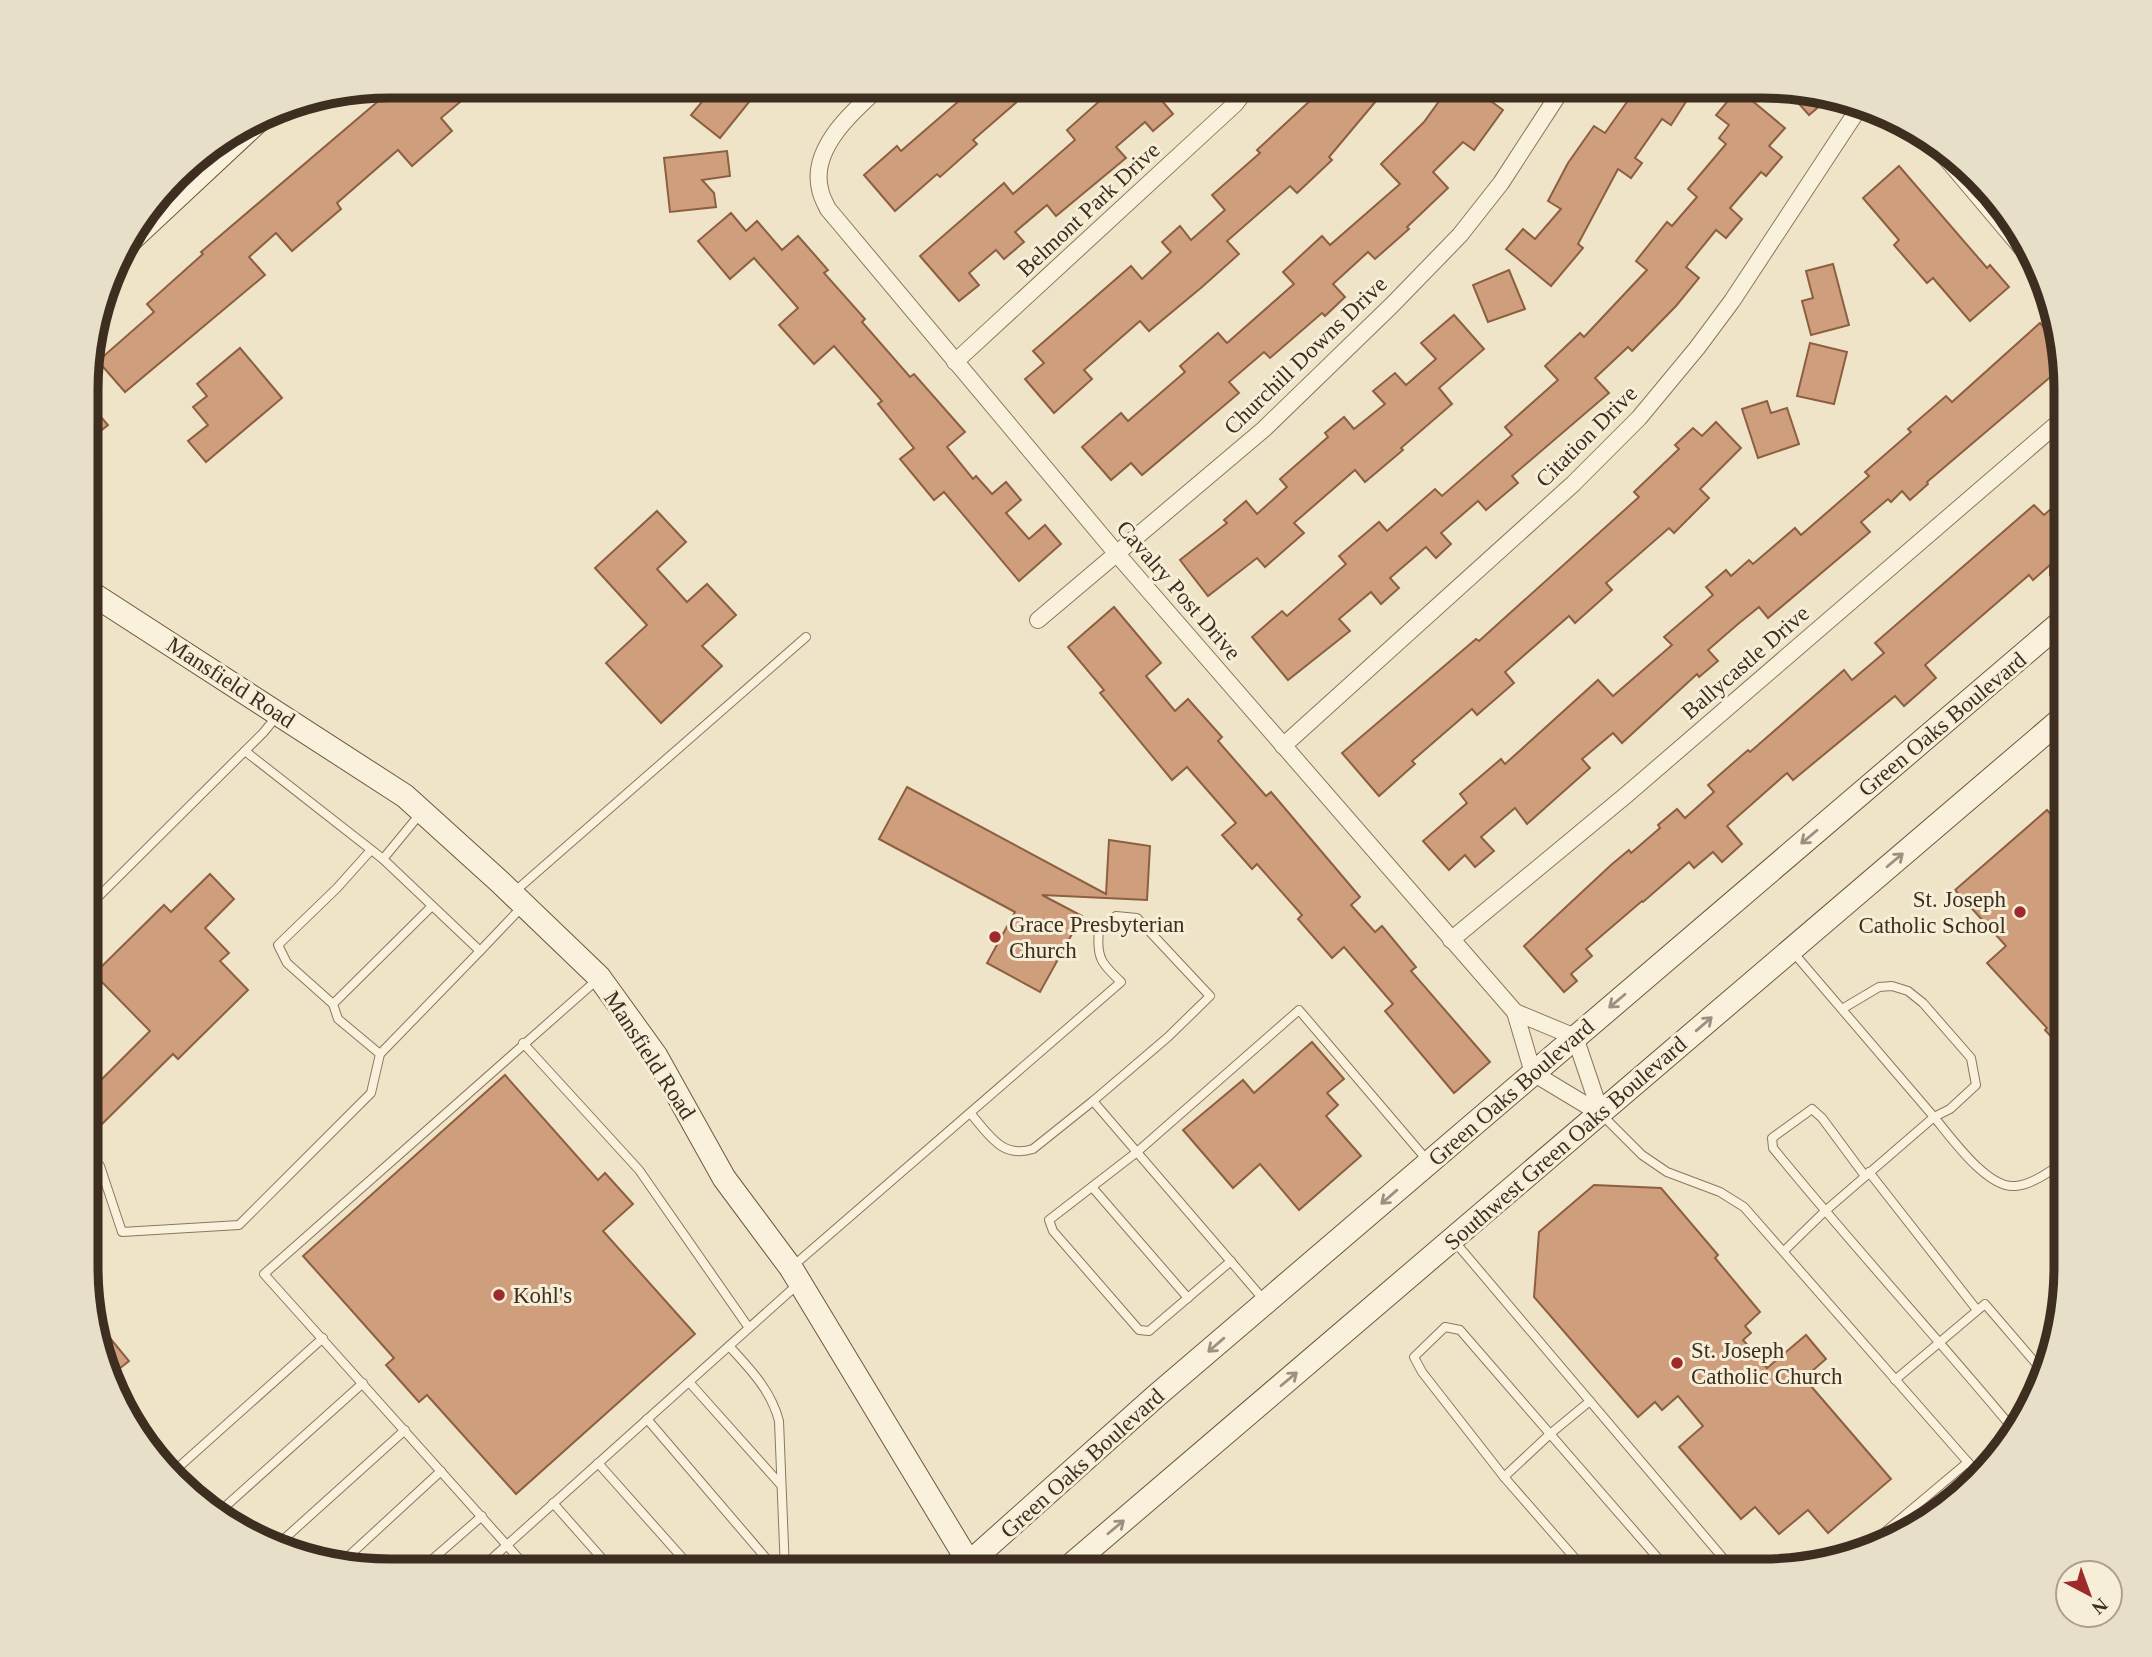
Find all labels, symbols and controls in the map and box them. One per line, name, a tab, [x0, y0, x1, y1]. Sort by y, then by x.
street label: Belmont Park Drive	[1012, 137, 1165, 282]
street label: Churchill Downs Drive	[1219, 271, 1392, 439]
street label: Citation Drive	[1531, 381, 1642, 492]
street label: Cavalry Post Drive	[1111, 516, 1246, 665]
street label: Ballycastle Drive	[1677, 600, 1814, 724]
street label: Mansfield Road	[162, 632, 300, 733]
street label: Green Oaks Boulevard	[1854, 647, 2031, 802]
one-way arrow	[1800, 829, 1818, 845]
one-way arrow	[1886, 852, 1904, 868]
place label: St. Joseph Catholic School	[1858, 887, 2006, 938]
marker: St. Joseph Catholic School	[2012, 904, 2028, 920]
place label: Grace Presbyterian Church	[1009, 912, 1185, 963]
marker: Grace Presbyterian Church	[987, 929, 1003, 945]
street label: Mansfield Road	[599, 987, 701, 1124]
one-way arrow	[1609, 993, 1627, 1009]
street label: Green Oaks Boulevard	[1424, 1013, 1599, 1171]
one-way arrow	[1695, 1016, 1713, 1032]
street label: Southwest Green Oaks Boulevard	[1439, 1031, 1692, 1255]
one-way arrow	[1380, 1189, 1398, 1205]
place label: Kohl's	[513, 1283, 572, 1308]
marker: Kohl's	[491, 1287, 507, 1303]
one-way arrow	[1207, 1337, 1225, 1353]
place label: St. Joseph Catholic Church	[1691, 1338, 1843, 1389]
marker: St. Joseph Catholic Church	[1669, 1355, 1685, 1371]
one-way arrow	[1280, 1371, 1298, 1387]
street label: Green Oaks Boulevard	[996, 1383, 1169, 1543]
one-way arrow	[1107, 1519, 1125, 1535]
north arrow	[2054, 1559, 2124, 1629]
text: N	[2088, 1594, 2112, 1619]

